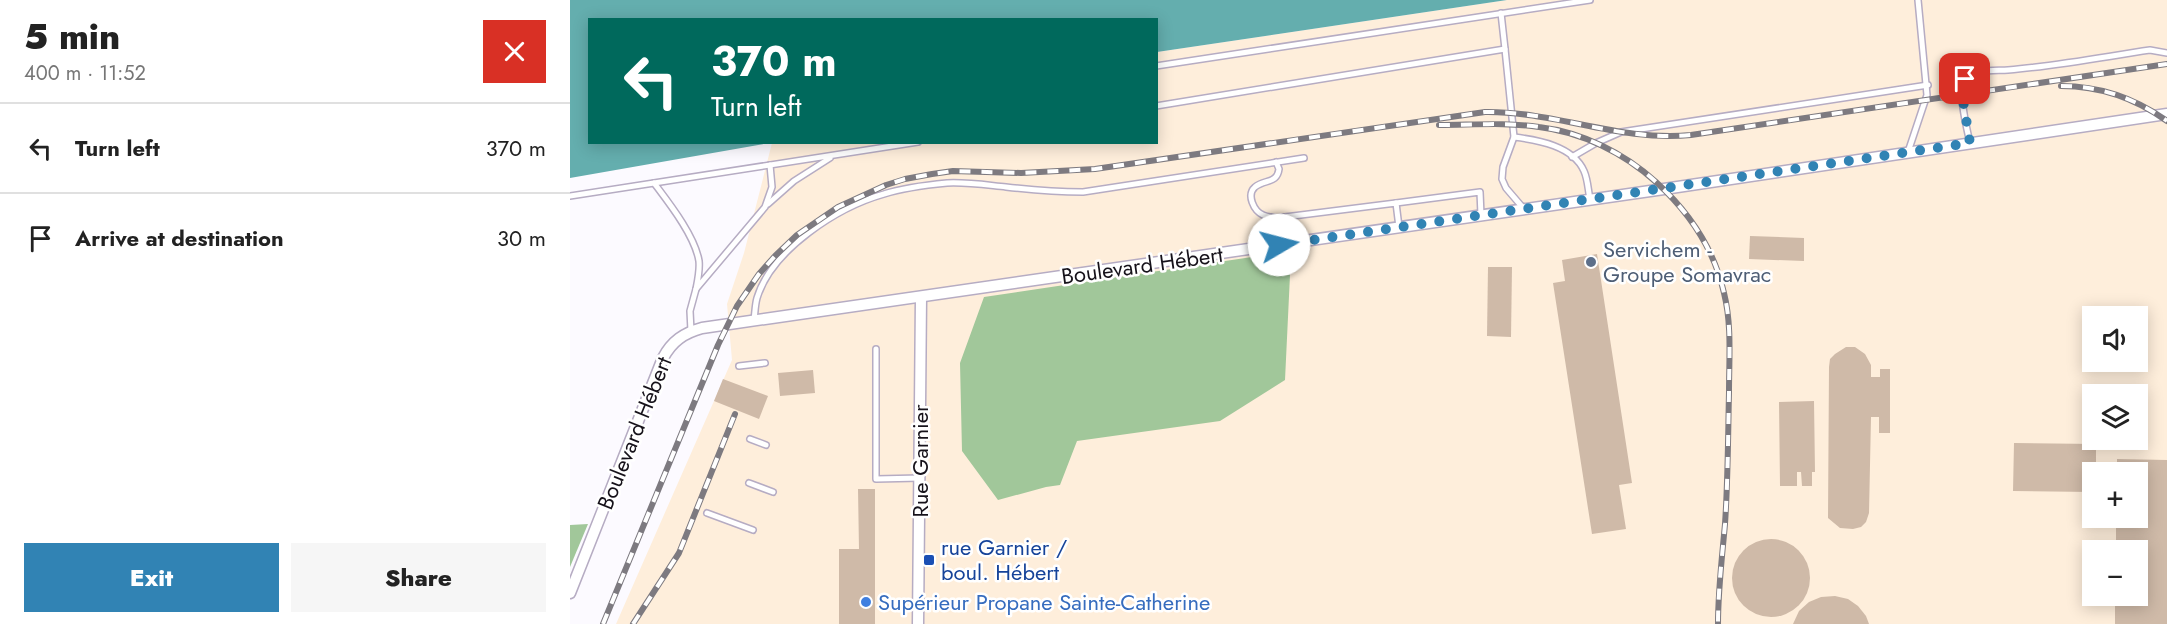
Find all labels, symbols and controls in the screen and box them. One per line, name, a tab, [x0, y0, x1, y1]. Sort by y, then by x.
text: 5 min	[24, 10, 120, 62]
button: close	[483, 20, 546, 83]
text: 370 m	[711, 31, 837, 92]
icon: left	[612, 42, 690, 120]
pin	[1939, 53, 1990, 104]
text: 400 m · 11:52	[24, 59, 146, 88]
icon: arrive	[1948, 62, 1981, 95]
text: Turn left	[711, 87, 801, 126]
icon: left	[24, 132, 57, 165]
text: Turn left	[75, 132, 160, 164]
text: 370 m	[486, 132, 546, 164]
position arrow	[1247, 213, 1311, 277]
icon: arrive	[24, 222, 57, 255]
text: Arrive at destination	[75, 222, 284, 254]
text: 30 m	[497, 222, 546, 254]
place label: Servichem - Groupe Somavrac	[1603, 233, 1771, 290]
street label: Boulevard Hébert	[1059, 238, 1225, 292]
marker: Servichem - Groupe Somavrac	[1584, 255, 1598, 269]
map controls	[2082, 306, 2148, 606]
button: sound	[2082, 306, 2148, 372]
street label: Boulevard Hébert	[589, 351, 680, 514]
button: layers	[2082, 384, 2148, 450]
street label: Rue Garnier	[904, 404, 936, 518]
button: +	[2082, 462, 2148, 528]
place label: rue Garnier / boul. Hébert	[941, 531, 1067, 588]
button: −	[2082, 540, 2148, 606]
button: Exit	[24, 543, 279, 612]
button: Share	[291, 543, 546, 612]
marker: rue Garnier / boul. Hébert	[922, 553, 936, 567]
place label: Supérieur Propane Sainte-Catherine	[878, 586, 1210, 618]
marker: Supérieur Propane Sainte-Catherine	[859, 595, 873, 609]

